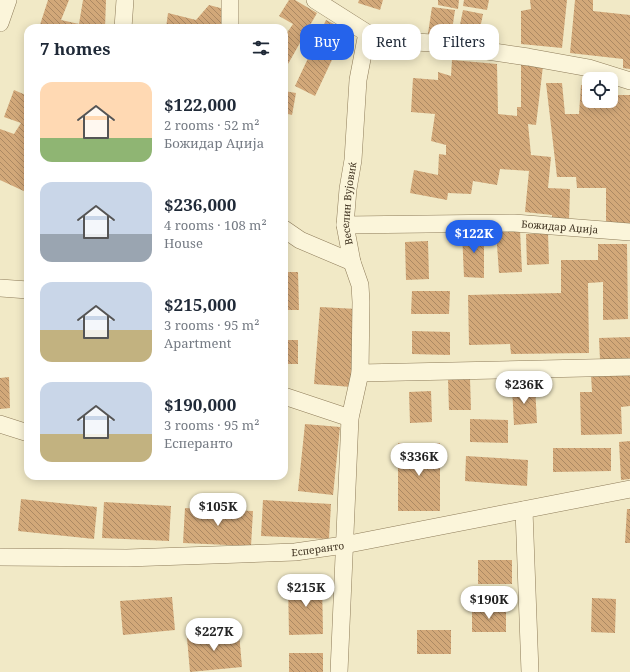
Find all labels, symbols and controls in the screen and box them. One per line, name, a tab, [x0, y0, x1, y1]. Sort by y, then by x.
chip: Buy	[300, 24, 354, 60]
chip: Rent	[362, 24, 421, 60]
chip: Filters	[429, 24, 499, 60]
text: 7 homes	[40, 37, 110, 60]
icon: filters	[250, 37, 272, 59]
map controls	[582, 72, 618, 108]
button: locate	[582, 72, 618, 108]
text: $122,000	[164, 93, 236, 116]
icon: home	[72, 98, 120, 146]
text: 2 rooms · 52 m²	[164, 116, 259, 134]
text: Божидар Аџија	[164, 134, 264, 152]
street label: Веселин Вујовиќ	[338, 161, 360, 246]
text: $236,000	[164, 193, 236, 216]
icon: home	[72, 198, 120, 246]
text: 4 rooms · 108 m²	[164, 216, 267, 234]
street label: Божидар Аџија	[521, 217, 599, 237]
pin: $122K	[446, 220, 502, 254]
text: $122K	[455, 224, 493, 242]
text: House	[164, 234, 203, 252]
text: $215,000	[164, 293, 236, 316]
icon: home	[72, 298, 120, 346]
text: 3 rooms · 95 m²	[164, 316, 259, 334]
text: Apartment	[164, 334, 231, 352]
pin: $236K	[496, 371, 552, 405]
text: $236K	[505, 375, 543, 393]
text: $190,000	[164, 393, 236, 416]
icon: home	[72, 398, 120, 446]
text: 3 rooms · 95 m²	[164, 416, 259, 434]
text: Есперанто	[164, 434, 233, 452]
pin: $336K	[391, 443, 447, 477]
text: $336K	[400, 447, 438, 465]
pin: $105K	[190, 493, 246, 527]
text: $105K	[199, 497, 237, 515]
street label: Есперанто	[291, 538, 345, 559]
pin: $215K	[278, 574, 334, 608]
text: $215K	[287, 578, 325, 596]
pin: $190K	[461, 586, 517, 620]
text: $190K	[470, 590, 508, 608]
pin: $227K	[186, 618, 242, 652]
text: $227K	[195, 622, 233, 640]

